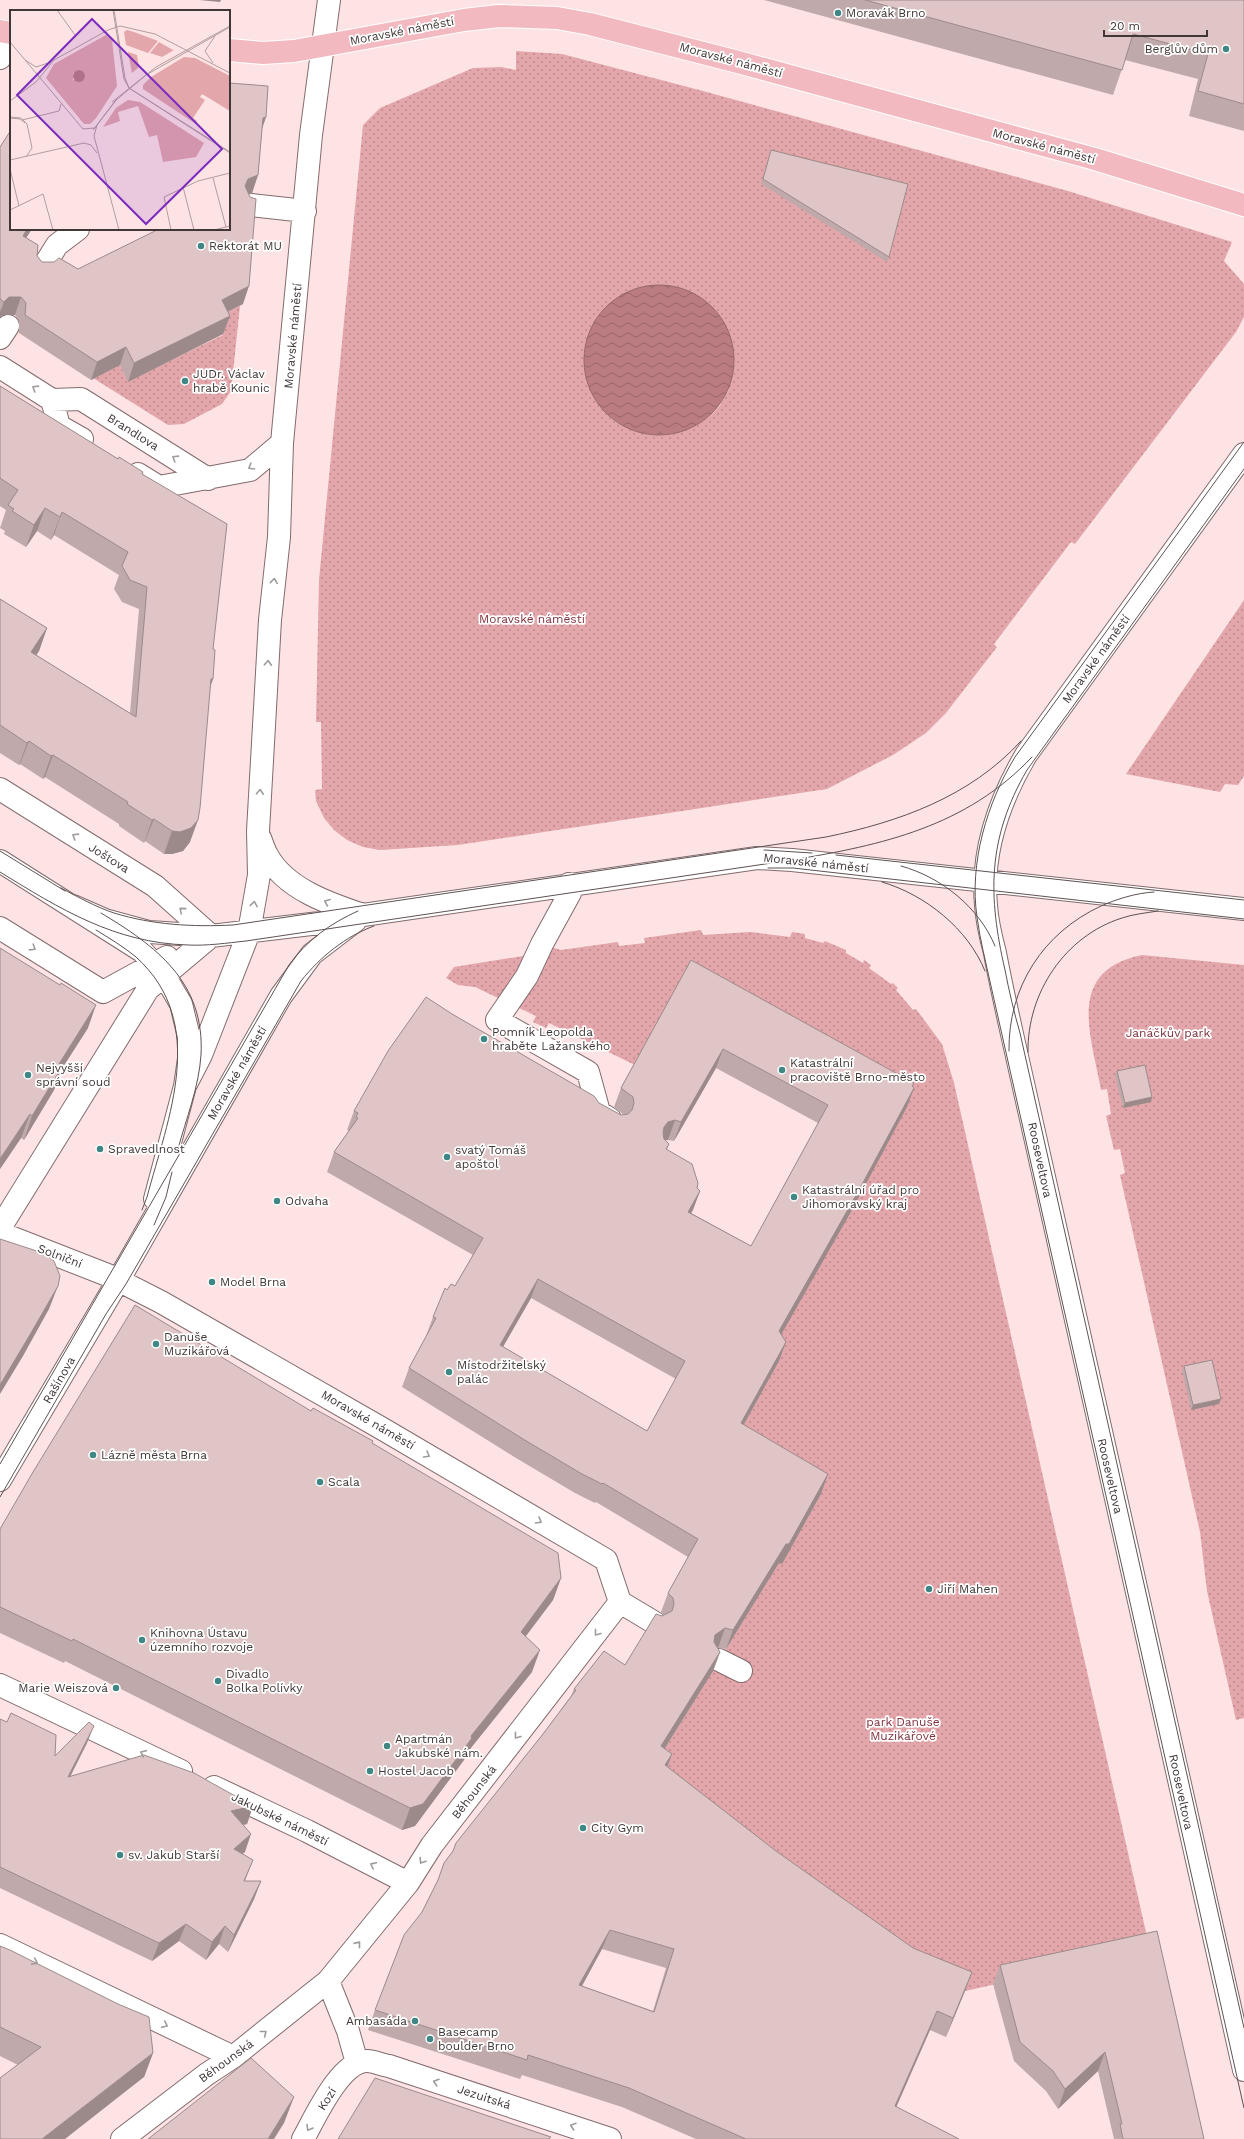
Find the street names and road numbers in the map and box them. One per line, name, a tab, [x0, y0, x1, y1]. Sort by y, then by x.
street label: Moravské náměstí	[349, 14, 455, 48]
street label: Moravské náměstí	[678, 40, 784, 80]
street label: Moravské náměstí	[991, 126, 1097, 166]
street label: Moravské náměstí	[281, 283, 305, 389]
street label: Brandlova	[105, 411, 162, 453]
street label: Moravské náměstí	[1059, 612, 1133, 706]
street label: Joštova	[86, 840, 132, 876]
street label: Moravské náměstí	[763, 851, 869, 875]
street label: Moravské náměstí	[204, 1024, 270, 1122]
street label: Rooseveltova	[1025, 1121, 1055, 1199]
street label: Solniční	[36, 1241, 84, 1271]
street label: Rašínova	[40, 1354, 78, 1406]
street label: Moravské náměstí	[319, 1387, 417, 1453]
street label: Rooseveltova	[1095, 1437, 1126, 1515]
street label: Rooseveltova	[1166, 1753, 1196, 1831]
street label: Běhounská	[449, 1762, 499, 1822]
street label: Jakubské náměstí	[229, 1789, 331, 1849]
street label: Běhounská	[196, 2036, 256, 2085]
street label: Jezuitská	[455, 2082, 513, 2112]
street label: Kozí	[315, 2085, 339, 2113]

